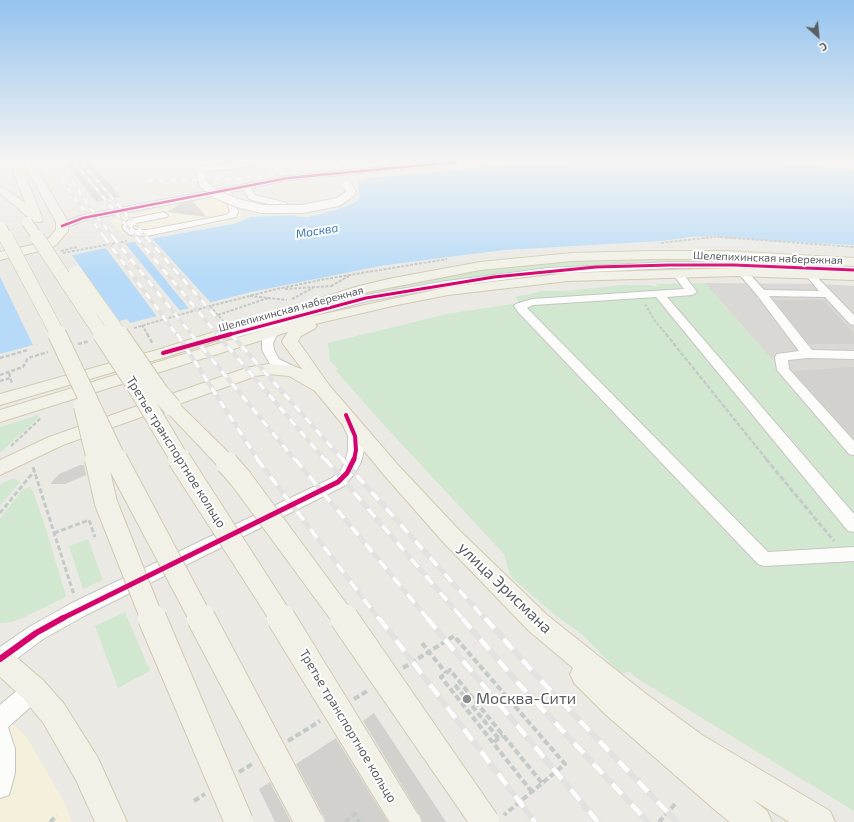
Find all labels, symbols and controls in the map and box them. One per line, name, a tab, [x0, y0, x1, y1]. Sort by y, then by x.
north arrow	[798, 16, 838, 56]
text: С	[818, 40, 830, 54]
water label: Москва	[295, 221, 339, 241]
street label: Шелепихинская набережная	[693, 249, 843, 267]
street label: Шелепихинская набережная	[217, 283, 365, 335]
street label: Третье транспортное кольцо	[123, 373, 229, 531]
street label: улица Эрисмана	[454, 538, 556, 638]
street label: Третье транспортное кольцо	[296, 647, 400, 805]
place label: Москва-Сити	[476, 689, 576, 709]
marker: Москва-Сити	[461, 693, 473, 705]

